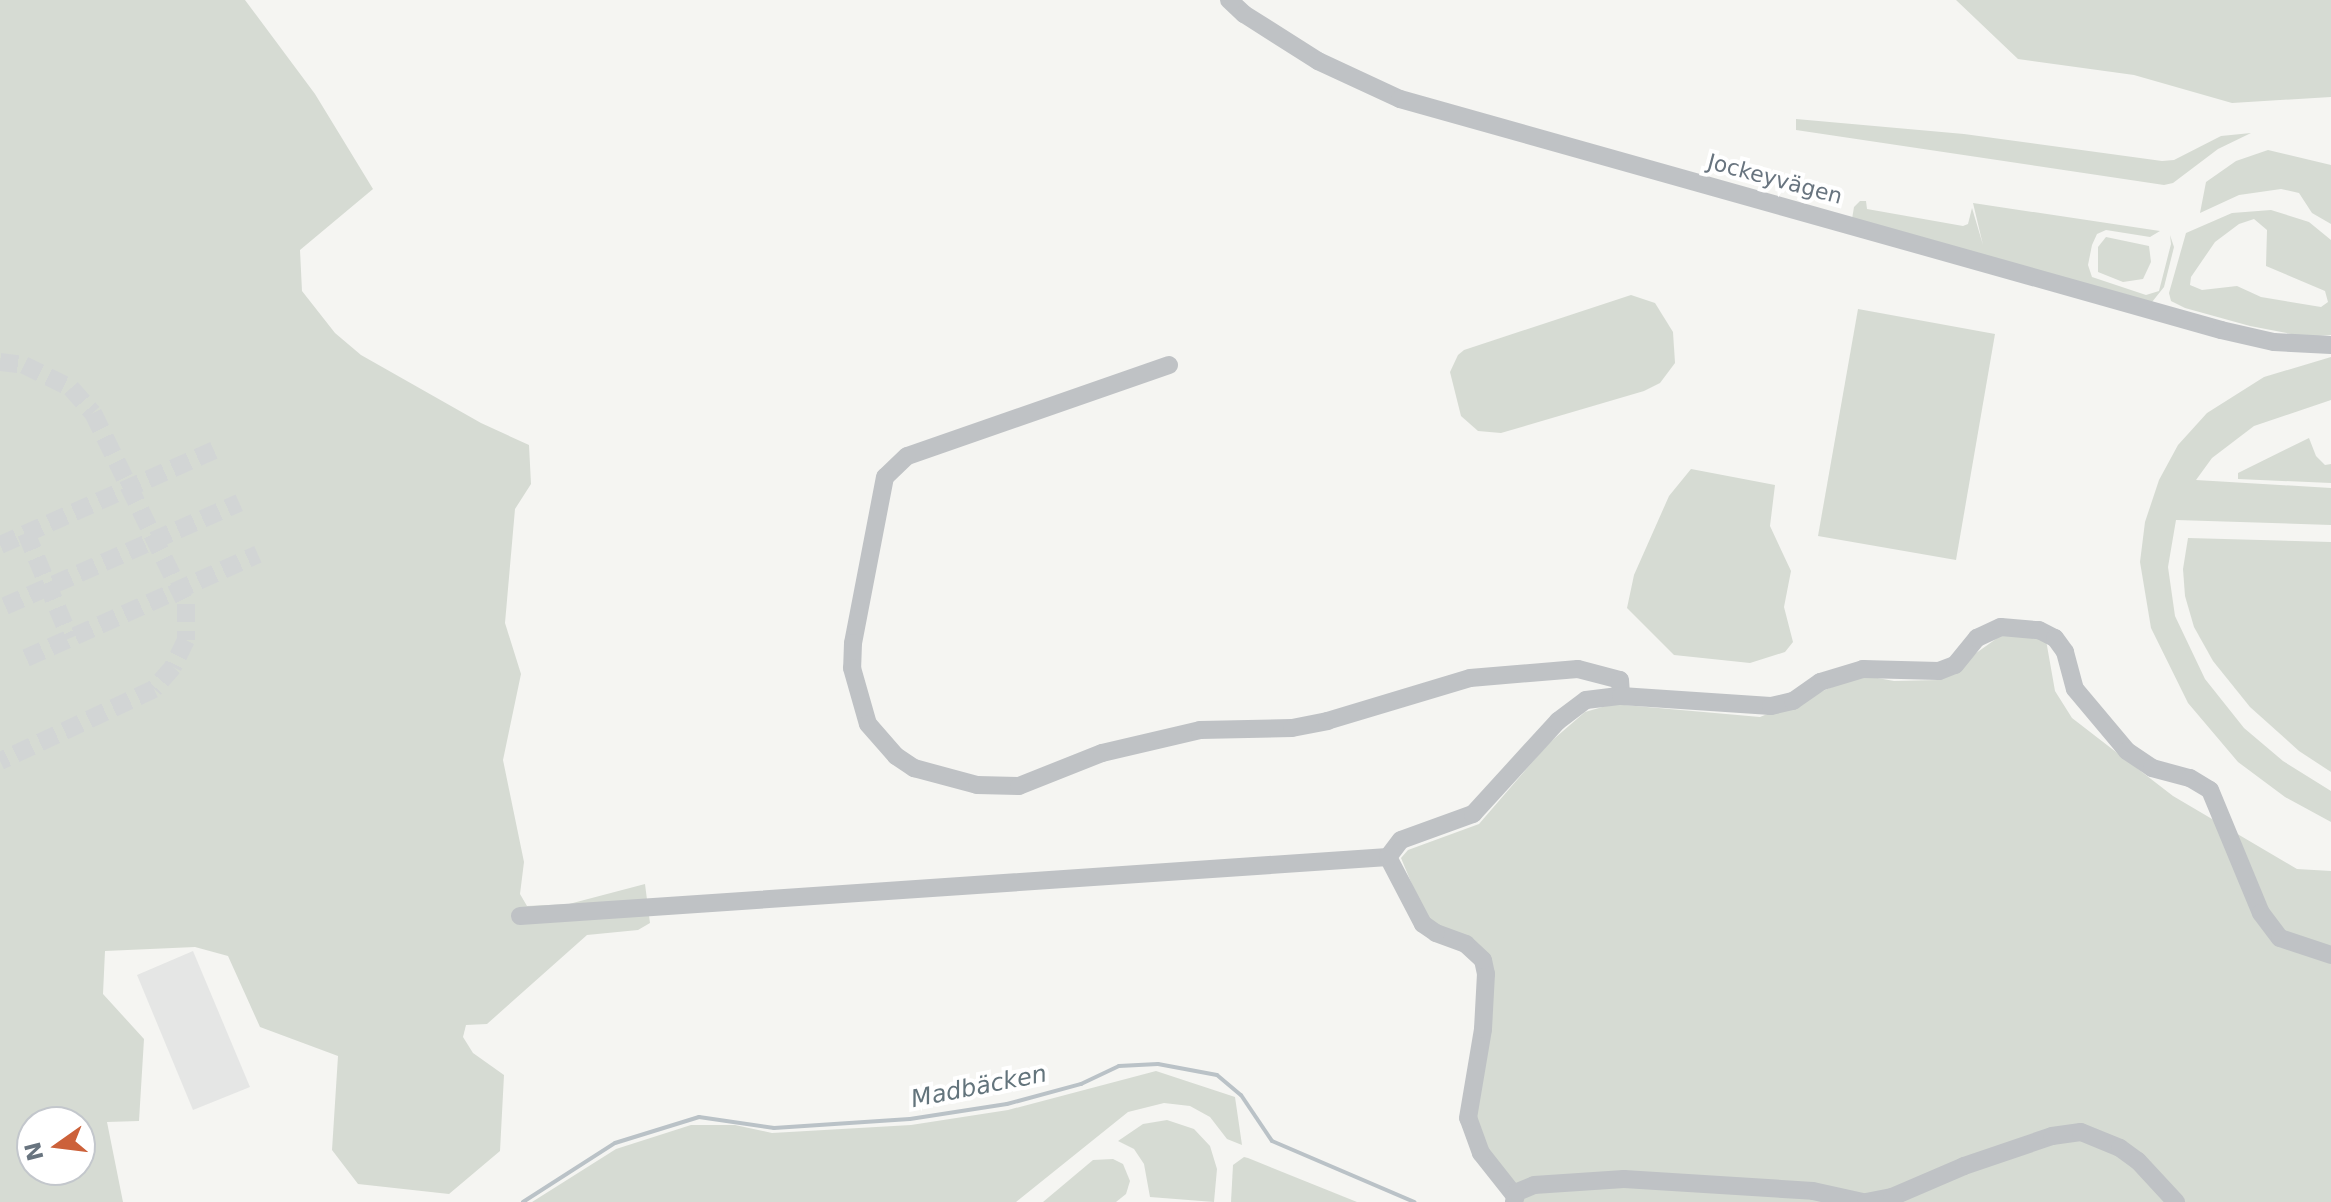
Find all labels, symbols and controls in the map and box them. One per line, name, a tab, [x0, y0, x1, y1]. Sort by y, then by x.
street label: Jockeyvägen	[1705, 148, 1845, 210]
water label: Madbäcken	[909, 1060, 1049, 1114]
north arrow	[16, 1106, 96, 1186]
text: N	[20, 1139, 49, 1163]

